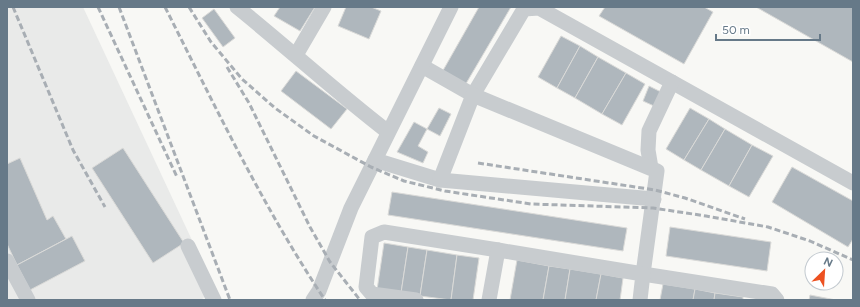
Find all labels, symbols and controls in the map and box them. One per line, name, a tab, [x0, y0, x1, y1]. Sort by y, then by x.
scale bar	[716, 16, 820, 42]
text: 50 m	[722, 23, 750, 37]
north arrow	[804, 251, 844, 291]
text: N	[821, 255, 835, 270]

